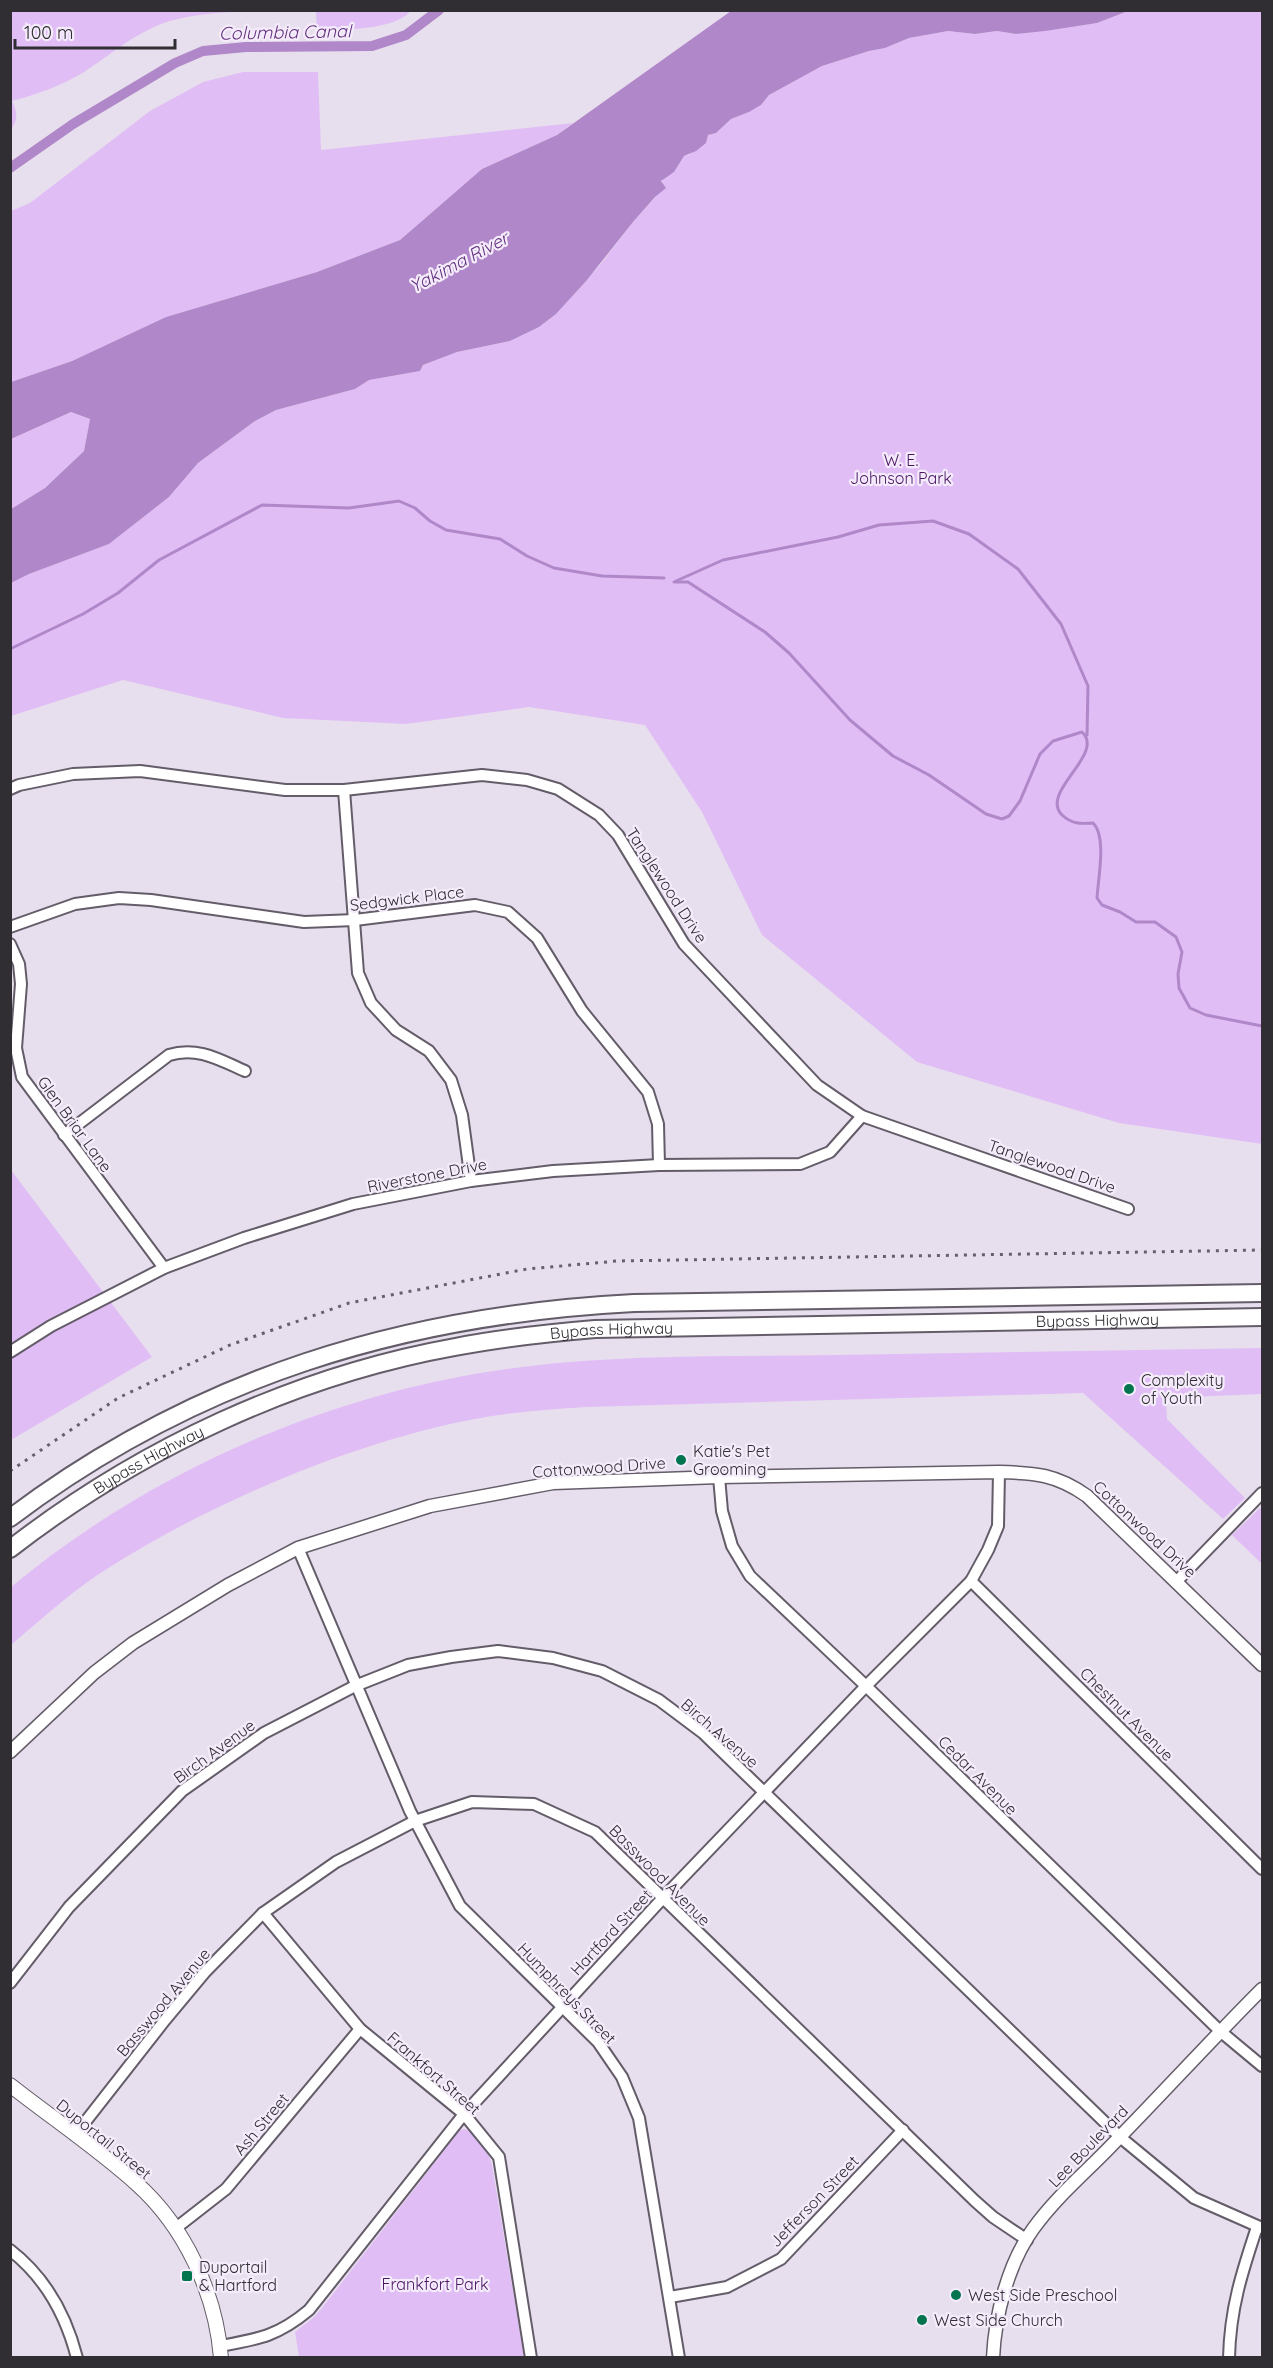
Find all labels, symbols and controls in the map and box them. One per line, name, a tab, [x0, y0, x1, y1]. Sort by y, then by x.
scale bar	[15, 12, 176, 50]
water label: Columbia Canal	[219, 19, 353, 45]
text: 100 m	[24, 21, 73, 44]
water label: Yakima River	[406, 225, 514, 298]
park label: W. E. Johnson Park	[850, 450, 952, 488]
street label: Tanglewood Drive	[622, 824, 712, 946]
street label: Sedgwick Place	[349, 881, 465, 915]
street label: Glen Briar Lane	[33, 1072, 117, 1176]
street label: Tanglewood Drive	[986, 1135, 1118, 1197]
street label: Riverstone Drive	[365, 1154, 489, 1196]
street label: Bypass Highway	[1036, 1309, 1159, 1331]
street label: Bypass Highway	[549, 1318, 673, 1343]
place label: Complexity of Youth	[1141, 1370, 1224, 1408]
marker: Complexity of Youth	[1122, 1382, 1136, 1396]
street label: Bypass Highway	[89, 1421, 207, 1498]
place label: Katie's Pet Grooming	[693, 1441, 770, 1479]
street label: Cottonwood Drive	[532, 1452, 666, 1482]
marker: Katie's Pet Grooming	[674, 1453, 688, 1467]
street label: Cottonwood Drive	[1089, 1476, 1201, 1582]
street label: Chestnut Avenue	[1076, 1663, 1178, 1765]
street label: Birch Avenue	[677, 1694, 763, 1772]
street label: Birch Avenue	[169, 1715, 259, 1787]
street label: Cedar Avenue	[934, 1731, 1022, 1819]
street label: Basswood Avenue	[605, 1820, 715, 1930]
street label: Hartford Street	[566, 1885, 656, 1979]
street label: Humphreys Street	[514, 1938, 620, 2048]
street label: Basswood Avenue	[112, 1944, 214, 2060]
street label: Frankfort Street	[383, 2027, 485, 2119]
street label: Ash Street	[229, 2089, 293, 2159]
street label: Duportail Street	[52, 2095, 156, 2183]
street label: Lee Boulevard	[1044, 2101, 1132, 2191]
street label: Jefferson Street	[765, 2151, 863, 2251]
place label: Duportail & Hartford	[199, 2257, 277, 2295]
marker: Duportail & Hartford	[180, 2269, 194, 2283]
park label: Frankfort Park	[381, 2274, 489, 2294]
place label: West Side Preschool	[968, 2285, 1117, 2305]
marker: West Side Preschool	[949, 2288, 963, 2302]
place label: West Side Church	[934, 2310, 1063, 2330]
marker: West Side Church	[915, 2313, 929, 2327]

